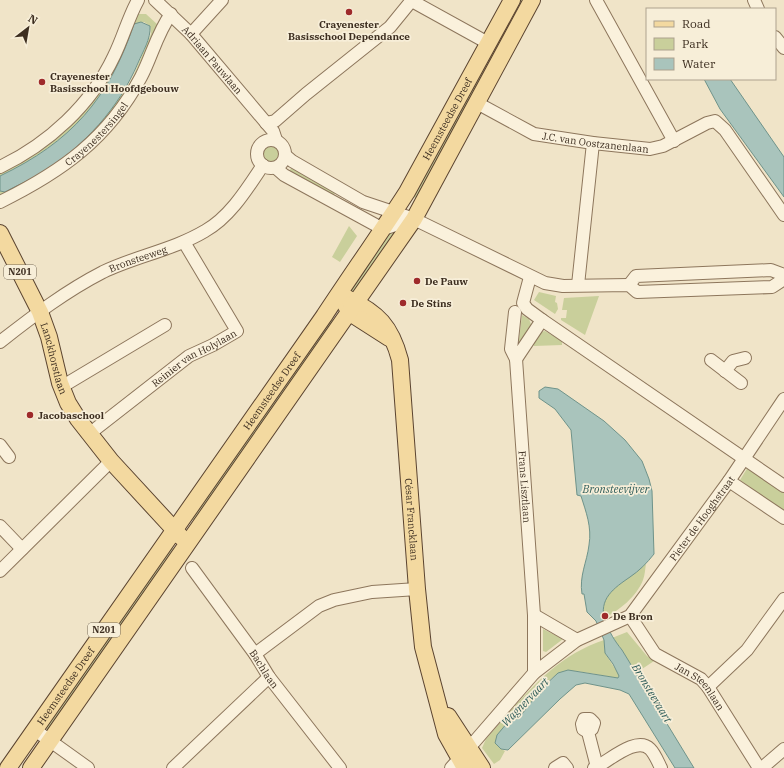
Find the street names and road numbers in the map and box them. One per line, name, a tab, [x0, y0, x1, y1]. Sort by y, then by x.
street label: Adriaan Pauwlaan	[179, 23, 245, 97]
street label: Heemsteedse Dreef	[420, 75, 475, 163]
street label: Crayenestersingel	[62, 100, 131, 169]
street label: J.C. van Oostzanenlaan	[541, 129, 650, 156]
street label: Bronsteeweg	[107, 243, 169, 276]
road number: N201	[4, 265, 36, 279]
street label: Lanckhorstlaan	[37, 321, 70, 397]
street label: Reinier van Holylaan	[149, 326, 239, 390]
street label: Heemsteedse Dreef	[240, 350, 304, 433]
street label: Frans Lisztlaan	[515, 450, 534, 524]
street label: Pieter de Hooghstraat	[667, 473, 738, 564]
street label: César Francklaan	[402, 478, 421, 562]
road number: N201	[88, 623, 120, 637]
street label: Heemsteedse Dreef	[34, 645, 98, 728]
street label: Bachlaan	[247, 647, 282, 692]
street label: Jan Steenlaan	[672, 660, 727, 714]

